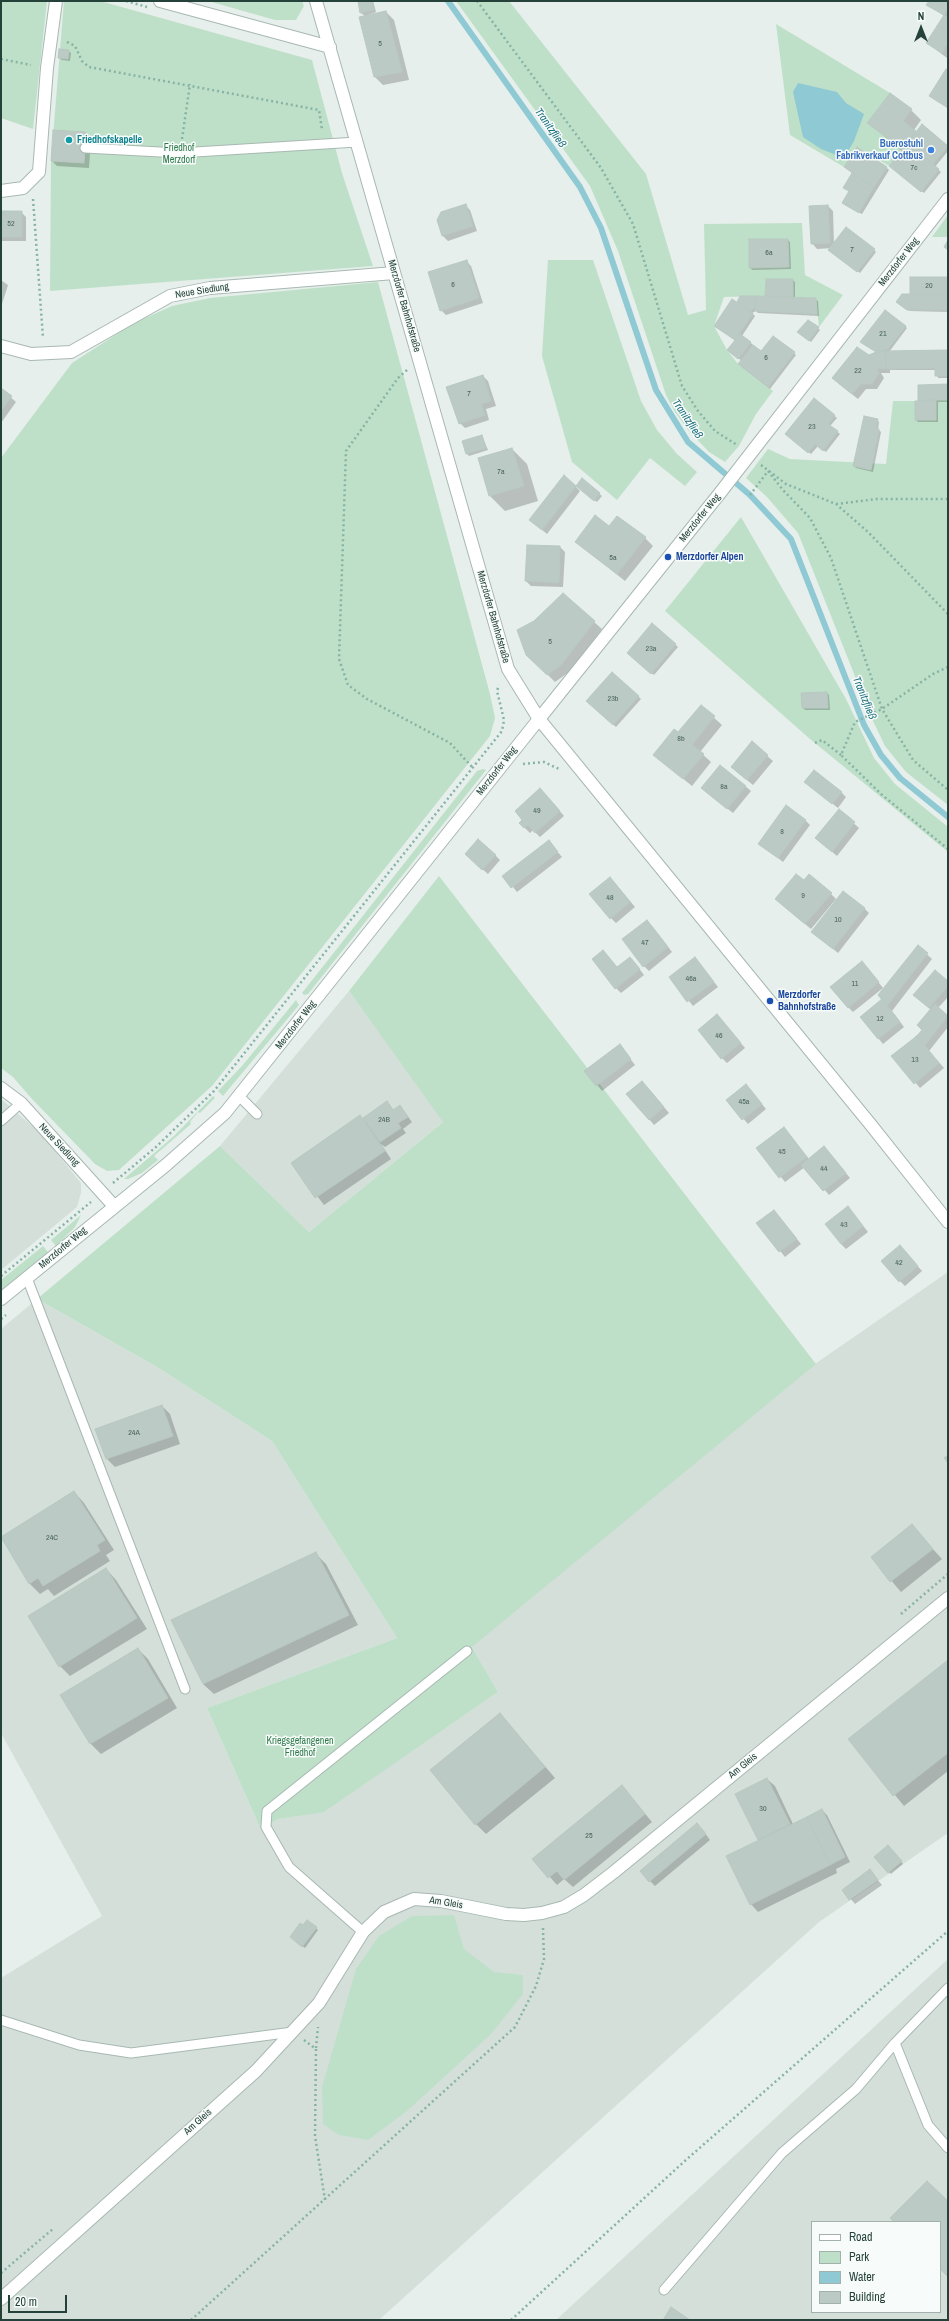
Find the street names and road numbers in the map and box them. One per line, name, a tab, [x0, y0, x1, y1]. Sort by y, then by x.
street label: Merzdorfer Weg	[876, 235, 922, 289]
street label: Merzdorfer Bahnhofstraße	[385, 258, 423, 354]
street label: Neue Siedlung	[174, 281, 230, 301]
street label: Merzdorfer Weg	[677, 491, 723, 545]
street label: Merzdorfer Bahnhofstraße	[474, 569, 512, 665]
street label: Merzdorfer Weg	[474, 744, 520, 798]
street label: Merzdorfer Weg	[273, 998, 319, 1052]
street label: Neue Siedlung	[36, 1121, 82, 1169]
street label: Merzdorfer Weg	[37, 1225, 89, 1271]
street label: Am Gleis	[726, 1751, 760, 1781]
street label: Am Gleis	[428, 1894, 464, 1912]
street label: Am Gleis	[181, 2106, 215, 2138]

